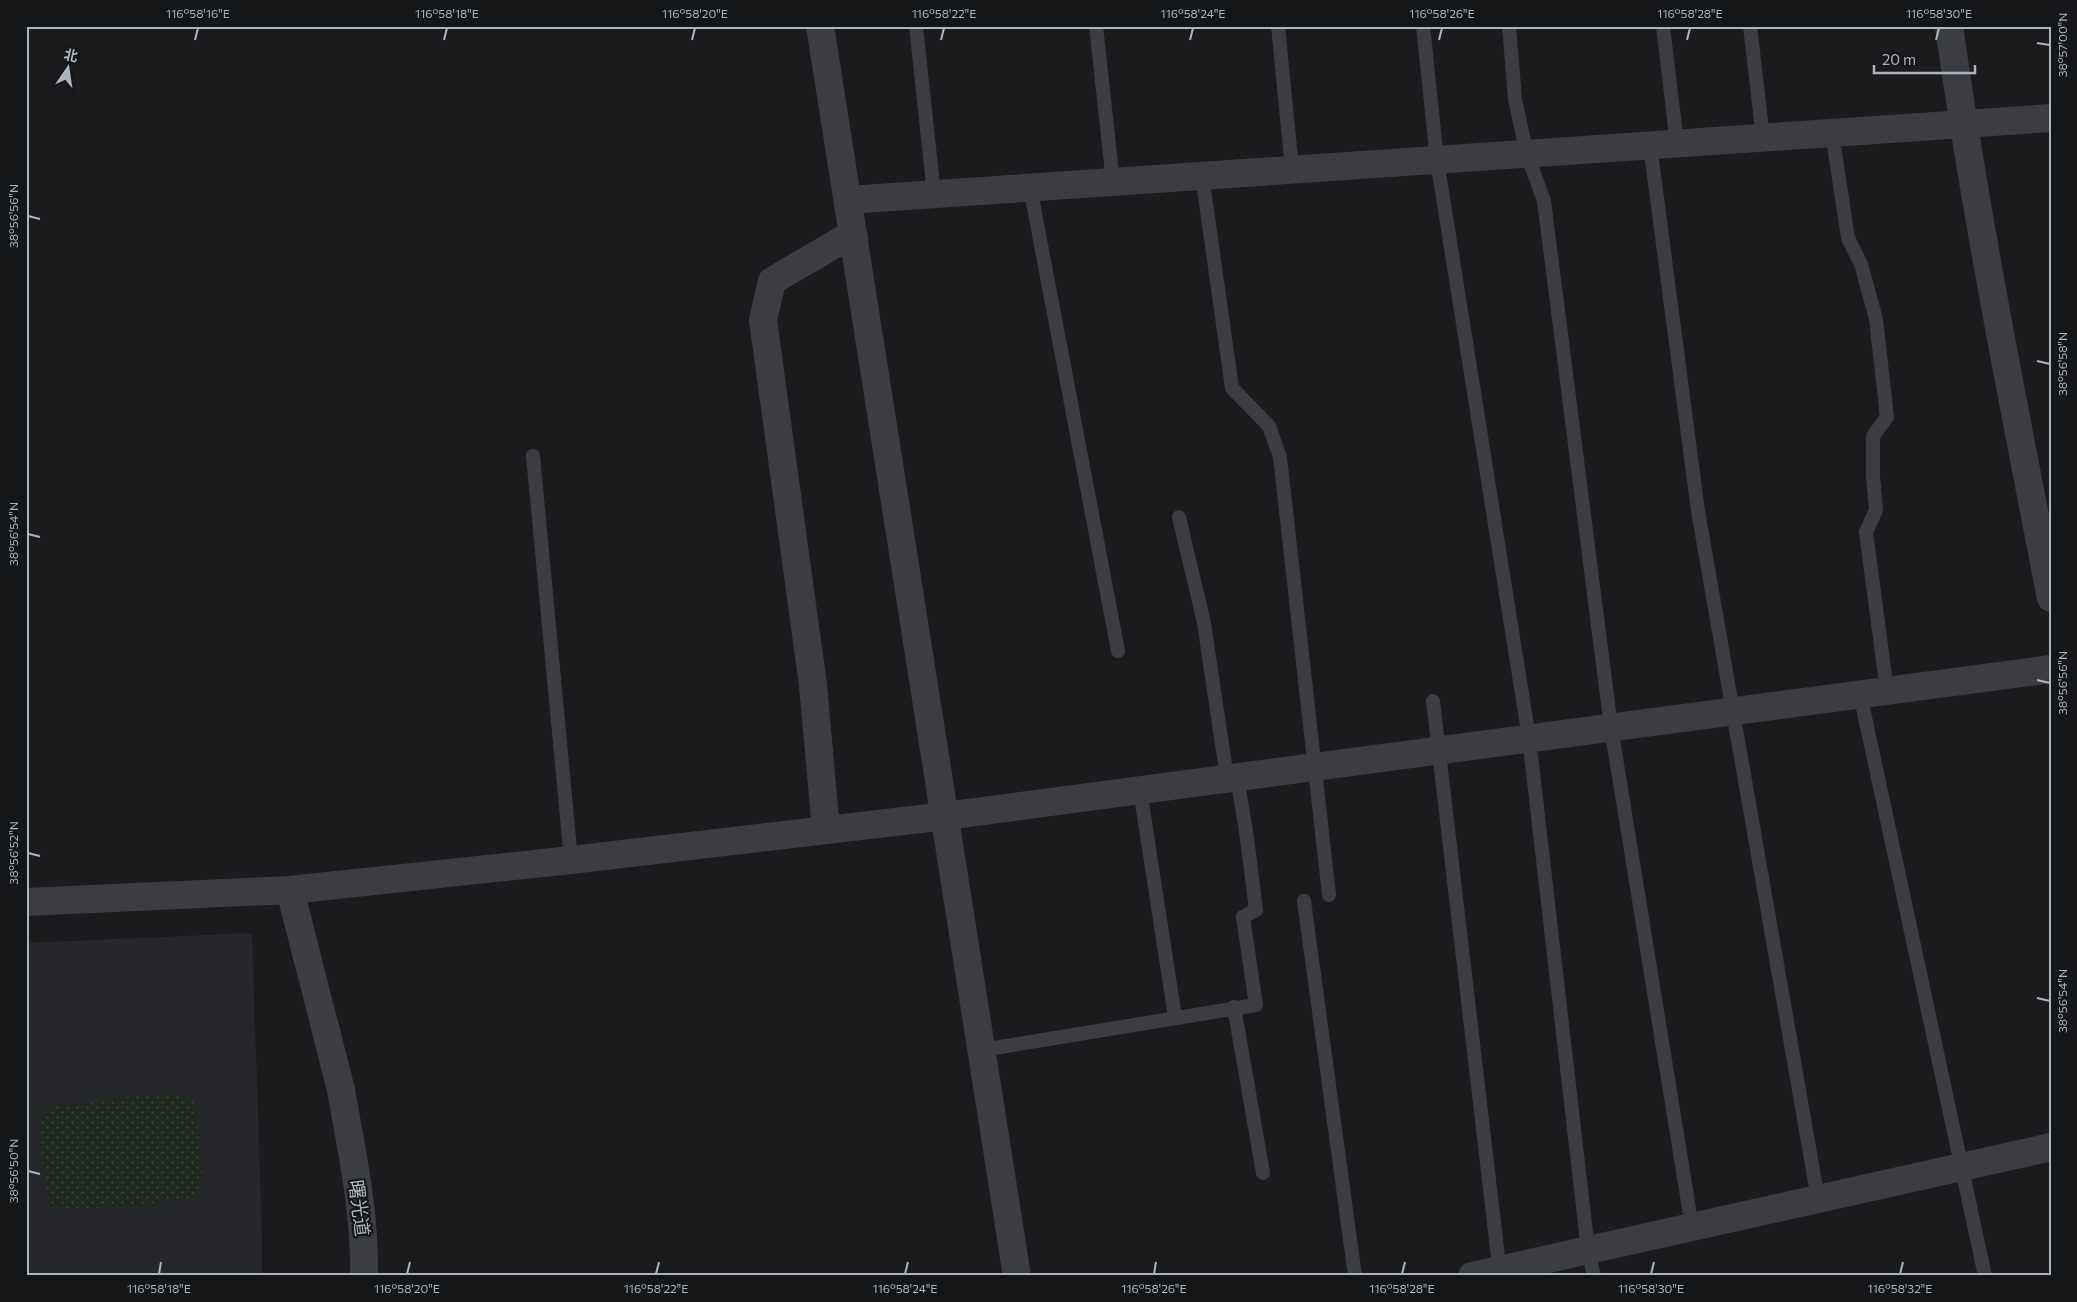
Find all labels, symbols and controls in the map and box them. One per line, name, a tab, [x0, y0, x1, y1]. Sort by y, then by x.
text: 116°58'16"E	[166, 6, 230, 20]
text: 116°58'18"E	[415, 6, 479, 20]
text: 116°58'20"E	[662, 6, 728, 20]
text: 116°58'22"E	[912, 6, 976, 20]
text: 116°58'24"E	[1161, 6, 1226, 20]
text: 116°58'26"E	[1409, 6, 1475, 20]
text: 116°58'28"E	[1657, 6, 1723, 20]
text: 116°58'30"E	[1906, 6, 1972, 20]
text: 38°57'00"N	[2055, 13, 2069, 77]
north arrow	[42, 42, 92, 92]
scale bar	[1874, 42, 1976, 74]
text: 北	[62, 45, 80, 65]
text: 20 m	[1882, 50, 1916, 68]
text: 38°56'56"N	[6, 184, 20, 248]
text: 38°56'58"N	[2055, 332, 2069, 396]
text: 38°56'54"N	[6, 502, 20, 566]
text: 38°56'56"N	[2055, 651, 2069, 715]
text: 38°56'52"N	[6, 821, 20, 885]
text: 38°56'54"N	[2055, 969, 2069, 1033]
text: 38°56'50"N	[6, 1139, 20, 1203]
street label: 曙光道	[345, 1178, 375, 1238]
text: 116°58'18"E	[127, 1281, 191, 1295]
text: 116°58'20"E	[374, 1281, 440, 1295]
text: 116°58'22"E	[624, 1281, 688, 1295]
text: 116°58'24"E	[873, 1281, 938, 1295]
text: 116°58'26"E	[1121, 1281, 1187, 1295]
text: 116°58'28"E	[1369, 1281, 1435, 1295]
text: 116°58'30"E	[1618, 1281, 1684, 1295]
text: 116°58'32"E	[1868, 1281, 1932, 1295]

